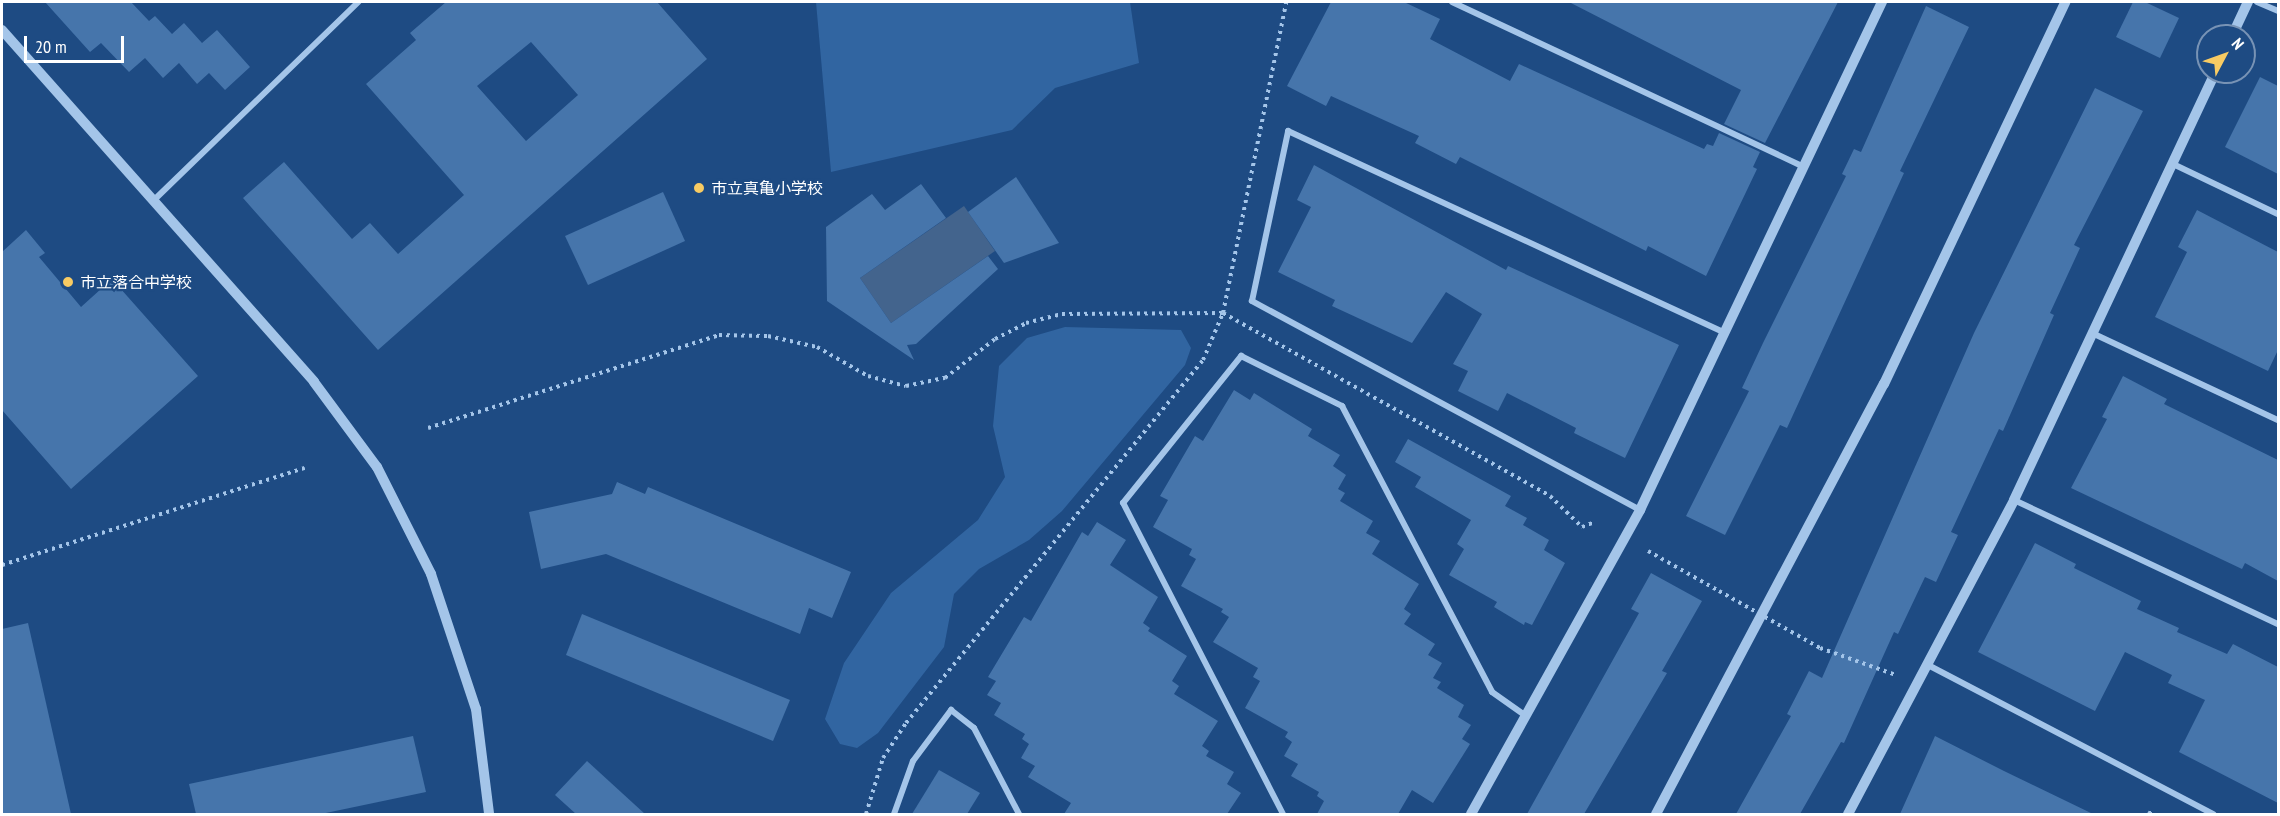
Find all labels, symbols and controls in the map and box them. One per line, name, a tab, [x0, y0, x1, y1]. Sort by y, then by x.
scale bar	[27, 24, 128, 62]
north arrow	[2196, 24, 2256, 84]
text: N	[2228, 34, 2248, 53]
text: 20 m	[35, 35, 67, 58]
place label: 市立真亀小学校	[711, 178, 823, 198]
marker: 市立真亀小学校	[692, 181, 706, 195]
place label: 市立落合中学校	[80, 272, 192, 292]
marker: 市立落合中学校	[61, 275, 75, 289]

